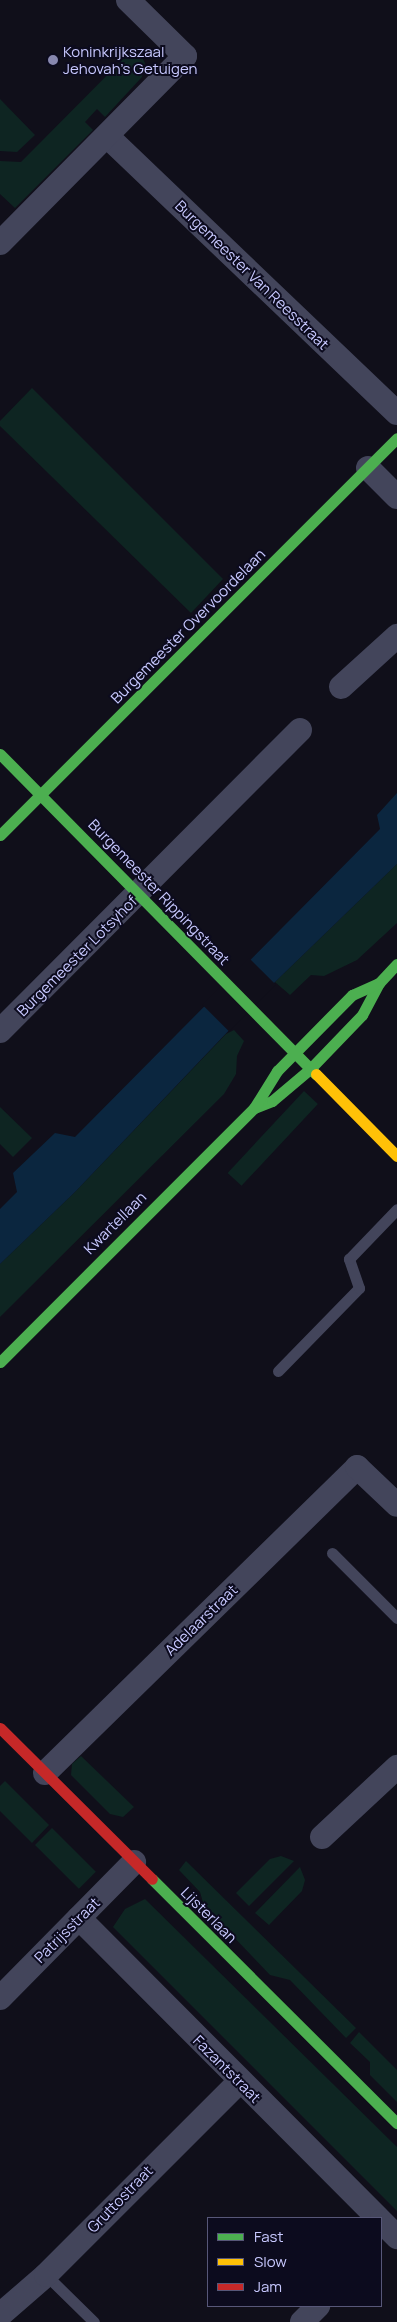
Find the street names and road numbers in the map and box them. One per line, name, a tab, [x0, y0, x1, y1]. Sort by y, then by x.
street label: Burgemeester Van Reesstraat	[171, 197, 333, 353]
street label: Burgemeester Overvoordelaan	[107, 545, 269, 707]
street label: Burgemeester Rippingstraat	[85, 816, 233, 968]
street label: Burgemeester Lotsyhof	[13, 892, 141, 1020]
street label: Kwartellaan	[80, 1188, 150, 1258]
street label: Adelaarstraat	[161, 1581, 241, 1659]
street label: Lijsterlaan	[177, 1883, 241, 1947]
street label: Patrijsstraat	[30, 1893, 104, 1967]
street label: Fazantstraat	[190, 2032, 264, 2106]
street label: Gruttostraat	[83, 2162, 157, 2236]

